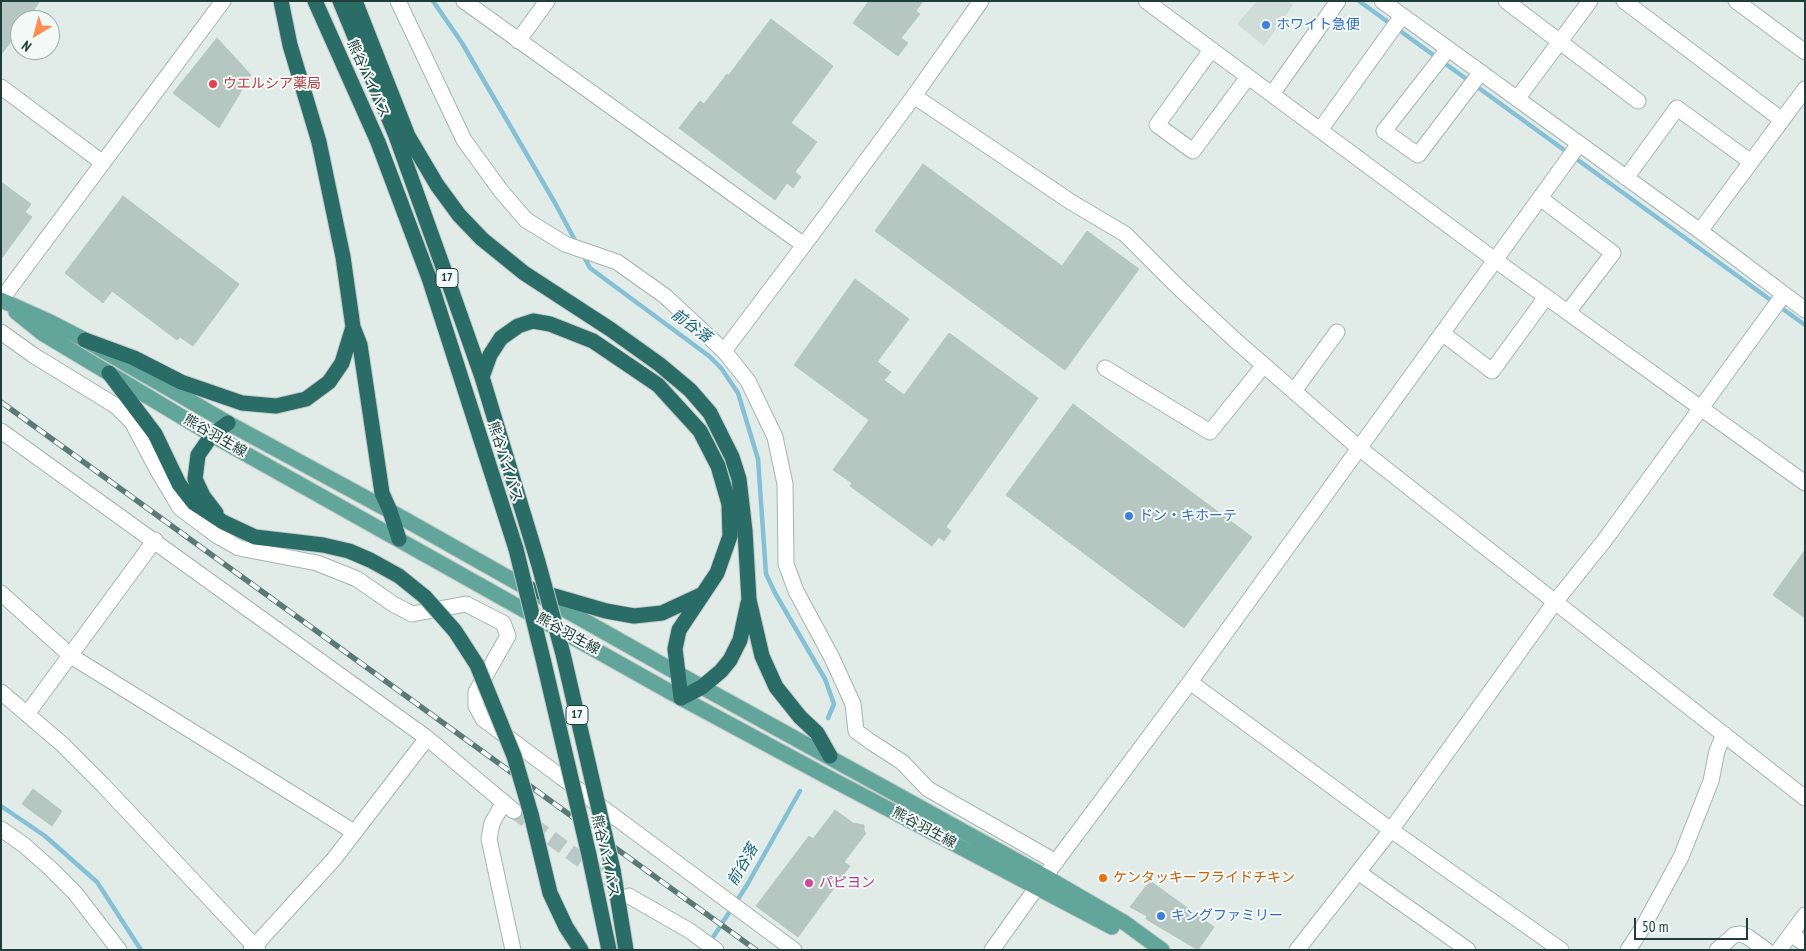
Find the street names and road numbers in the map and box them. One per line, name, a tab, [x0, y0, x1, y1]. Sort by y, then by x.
street label: 熊谷バイパス	[343, 37, 393, 121]
road number: 17	[436, 268, 458, 288]
street label: 熊谷羽生線	[180, 411, 250, 461]
street label: 熊谷バイパス	[484, 419, 526, 505]
street label: 熊谷羽生線	[533, 610, 603, 658]
road number: 17	[566, 706, 588, 724]
street label: 熊谷羽生線	[889, 804, 959, 852]
street label: 熊谷バイパス	[588, 813, 622, 899]

